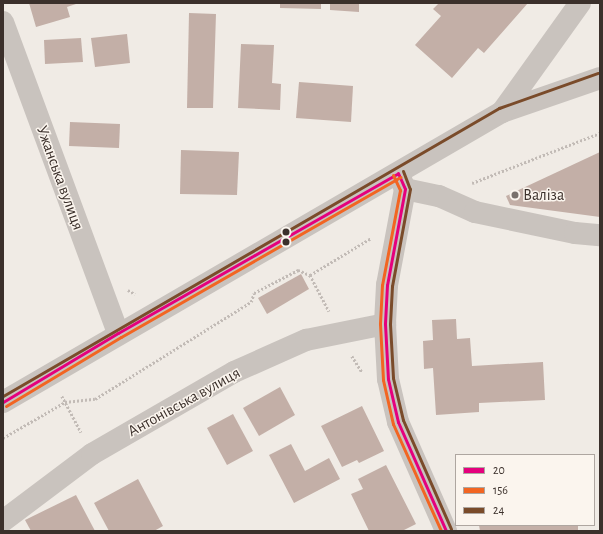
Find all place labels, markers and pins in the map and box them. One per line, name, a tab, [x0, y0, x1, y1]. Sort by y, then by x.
place label: Валіза	[523, 185, 564, 205]
marker: Валіза	[510, 190, 520, 200]
unlabelled marker	[281, 227, 291, 237]
unlabelled marker	[281, 237, 291, 247]

